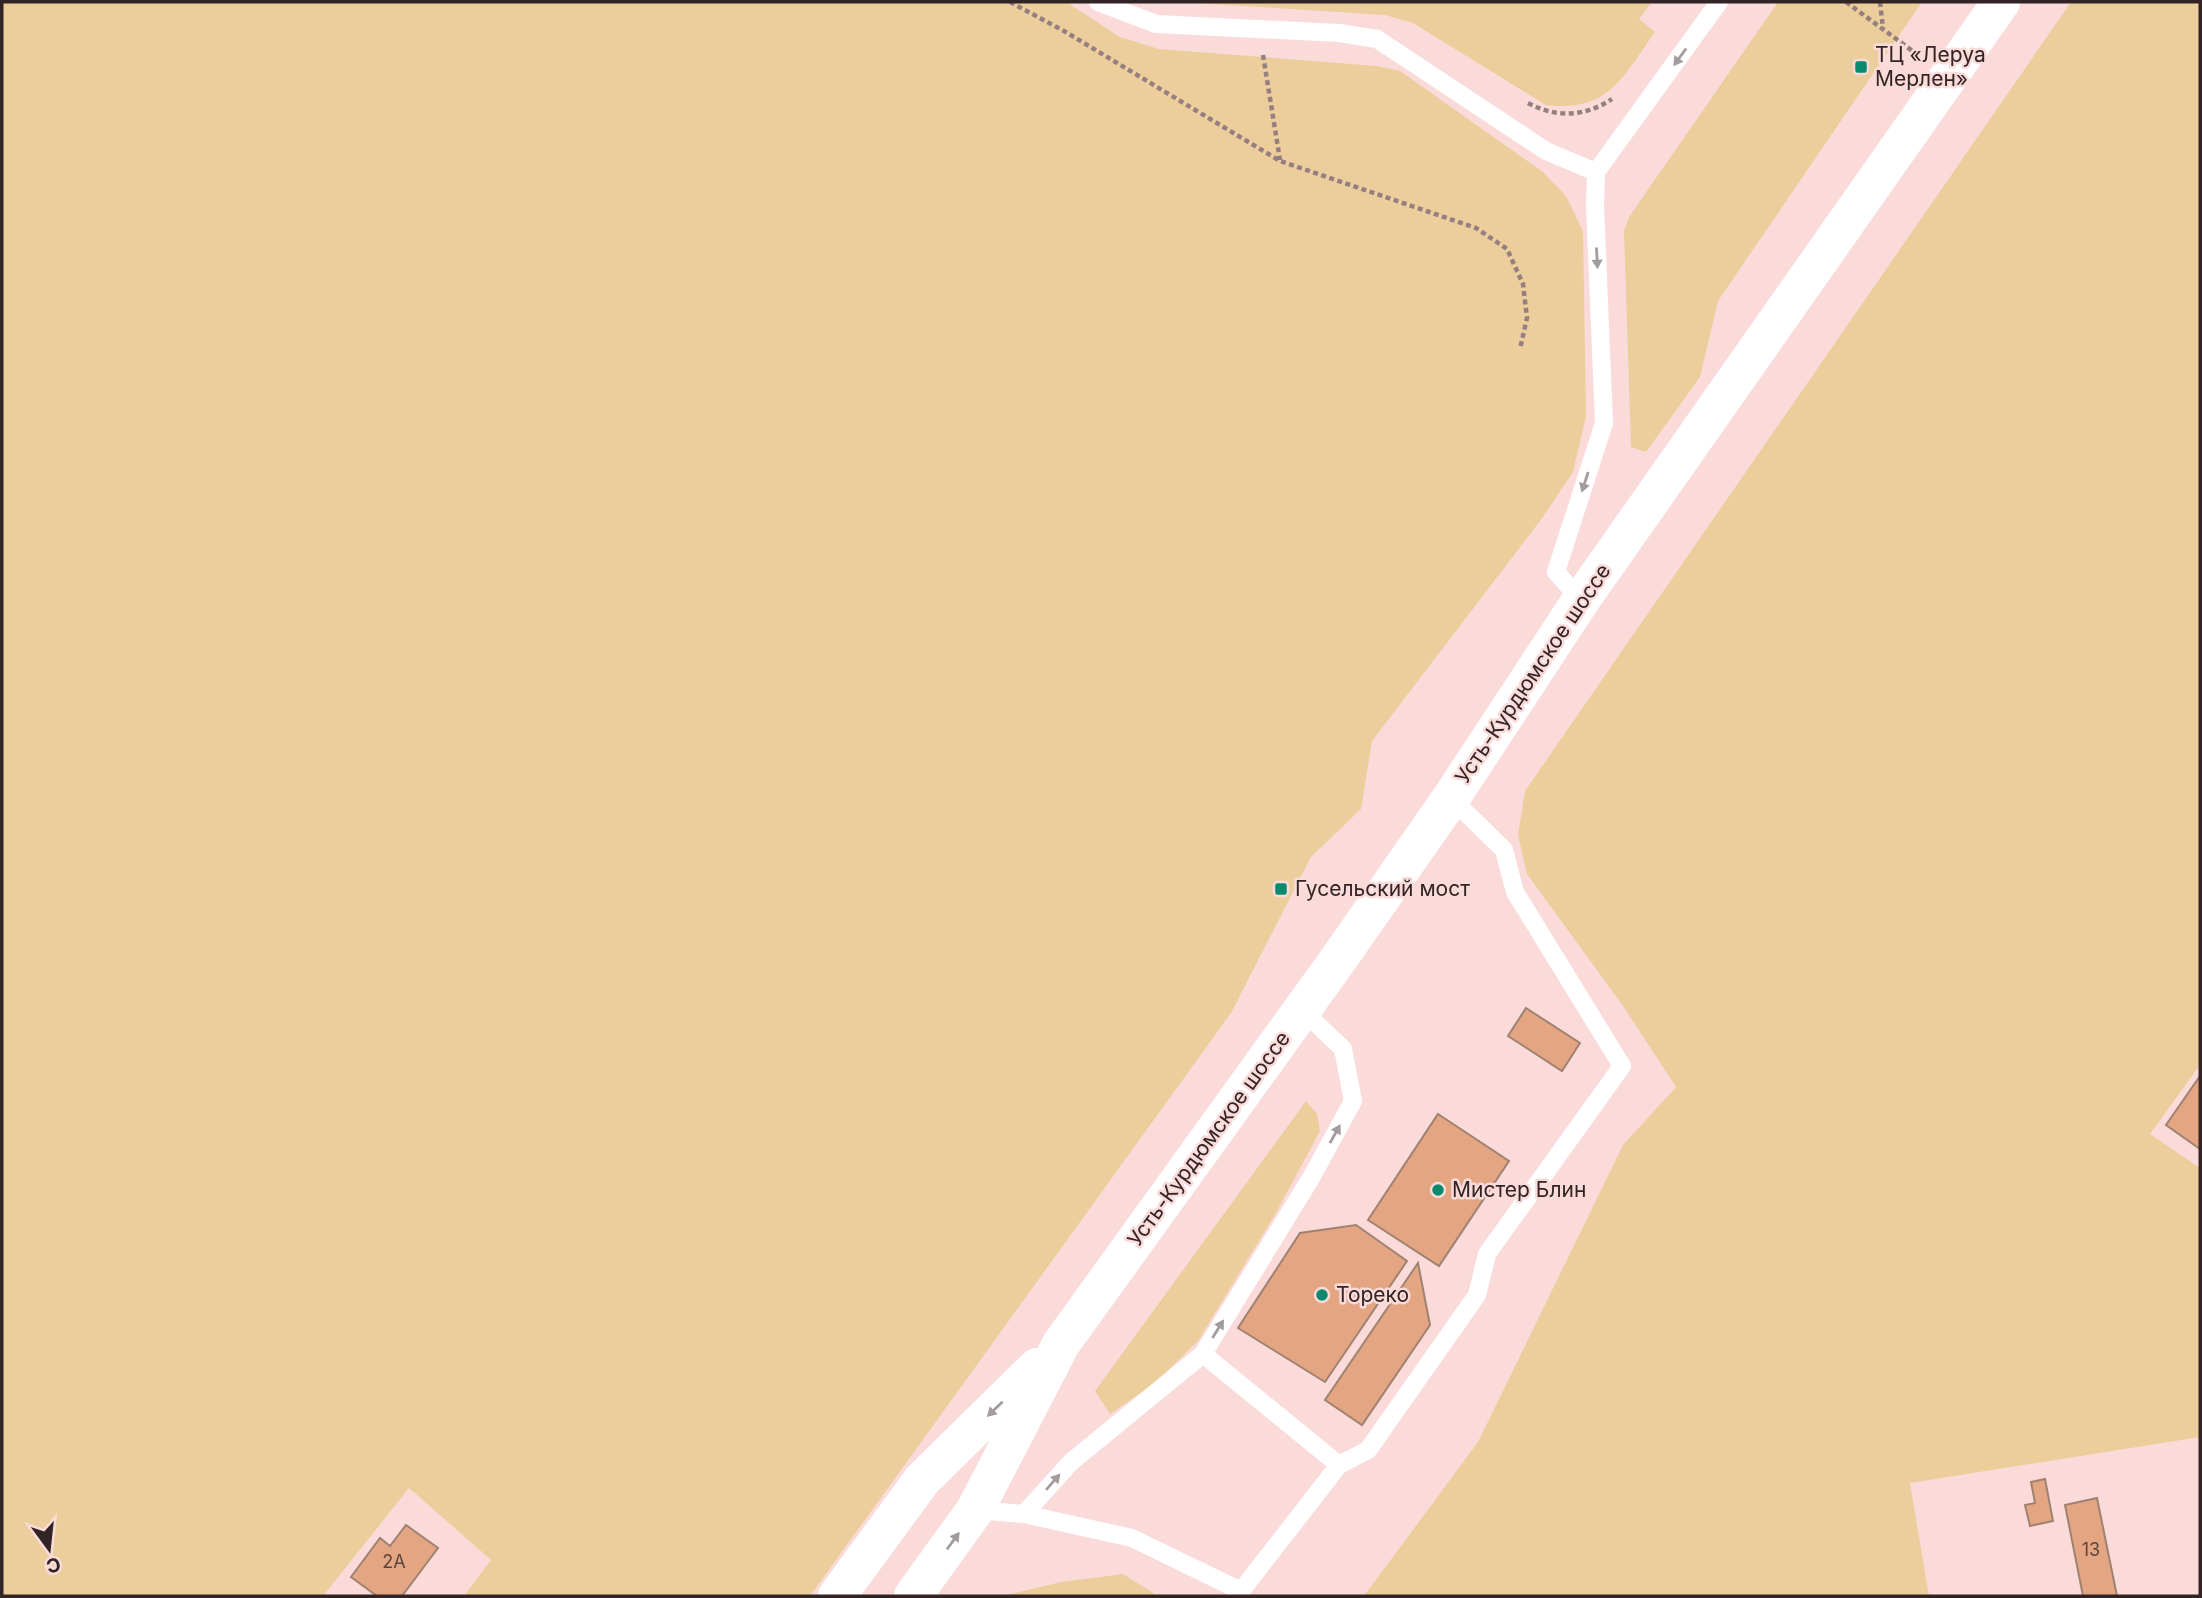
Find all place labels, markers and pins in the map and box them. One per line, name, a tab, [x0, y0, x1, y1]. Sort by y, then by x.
place label: ТЦ «Леруа Мерлен»	[1875, 42, 1986, 91]
marker: ТЦ «Леруа Мерлен»	[1853, 59, 1869, 75]
place label: Гусельский мост	[1295, 876, 1470, 901]
marker: Гусельский мост	[1273, 881, 1289, 897]
place label: Мистер Блин	[1452, 1177, 1586, 1202]
marker: Мистер Блин	[1430, 1182, 1446, 1198]
place label: Тореко	[1336, 1282, 1409, 1307]
marker: Тореко	[1314, 1287, 1330, 1303]

